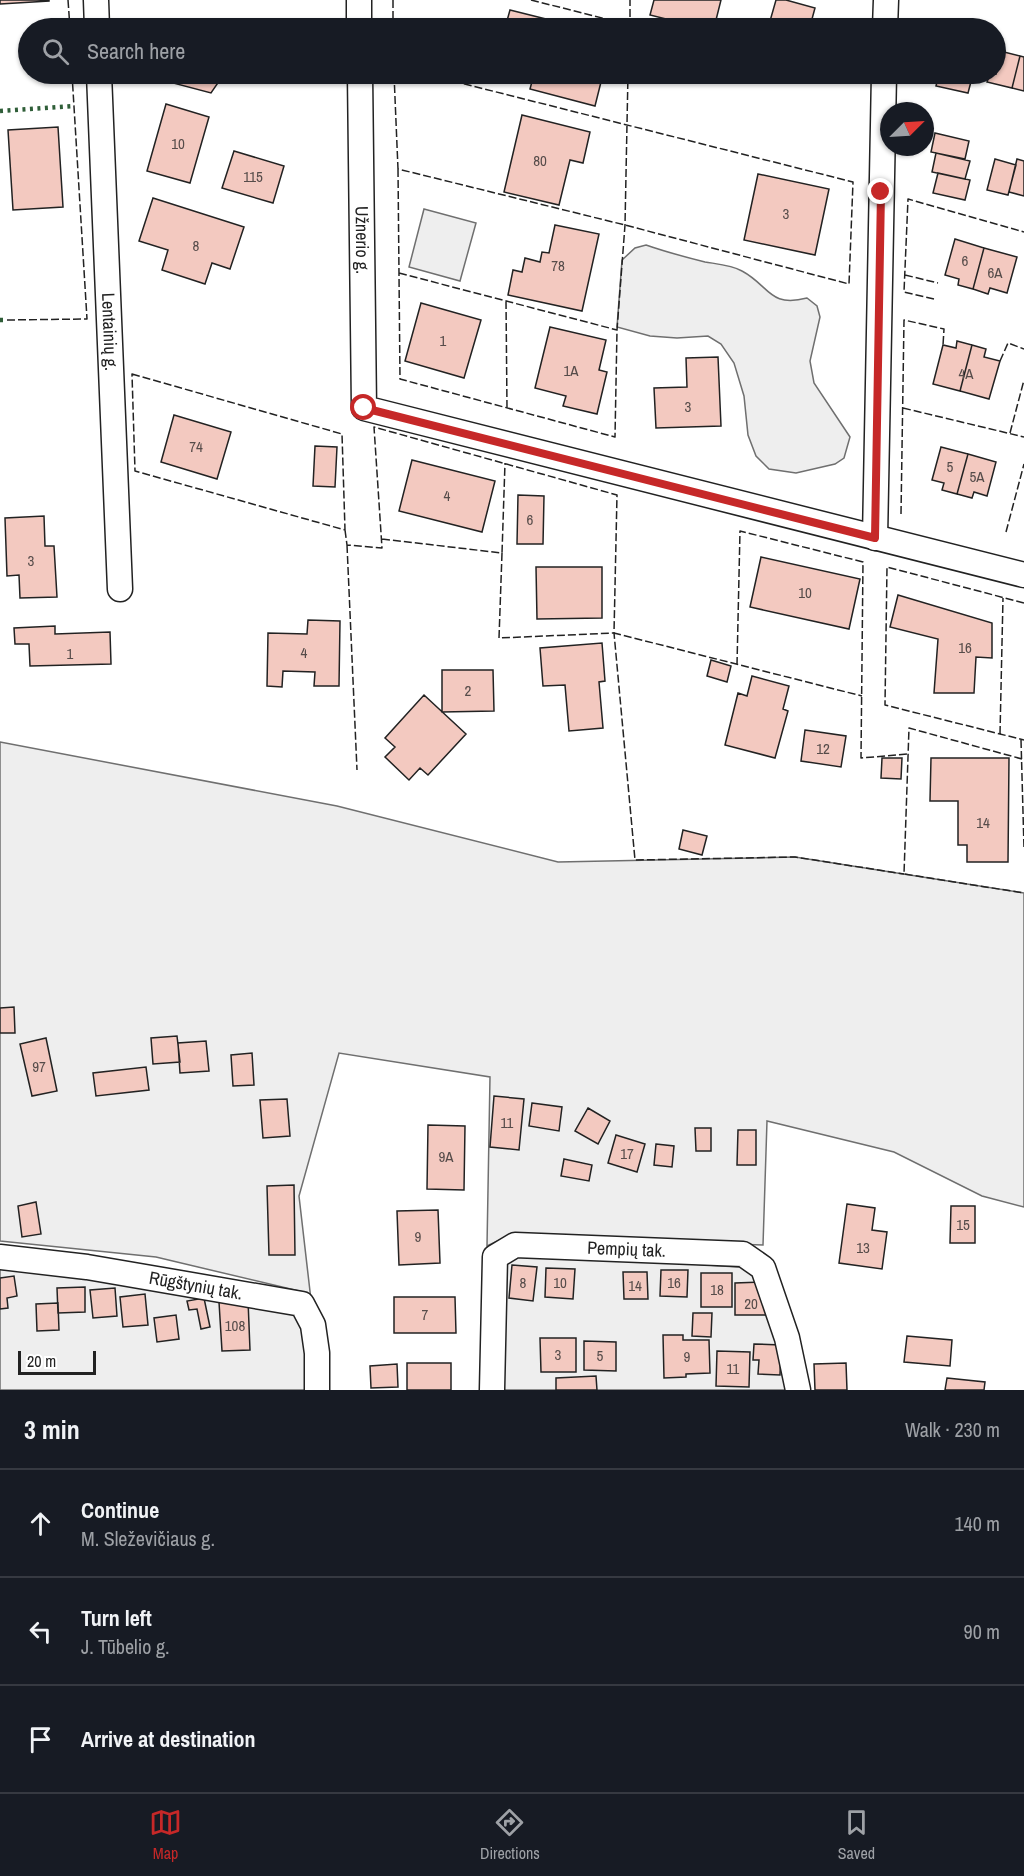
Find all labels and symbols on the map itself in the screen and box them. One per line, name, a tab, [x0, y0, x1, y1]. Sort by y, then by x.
north arrow	[880, 102, 934, 156]
house number: 10	[171, 133, 185, 154]
house number: 80	[533, 150, 547, 171]
house number: 115	[243, 166, 263, 187]
route end	[867, 178, 893, 204]
house number: 3	[783, 203, 790, 224]
street label: Užnerio g.	[350, 206, 375, 274]
house number: 8	[193, 235, 200, 256]
house number: 6	[962, 250, 969, 271]
house number: 78	[551, 255, 565, 276]
house number: 6A	[987, 262, 1003, 283]
street label: Lentainių g.	[96, 292, 124, 371]
house number: 1	[440, 330, 447, 351]
house number: 1A	[563, 360, 579, 381]
house number: 4A	[958, 363, 974, 384]
route start	[350, 394, 376, 420]
house number: 3	[685, 396, 692, 417]
house number: 74	[189, 436, 203, 457]
house number: 5	[947, 456, 954, 477]
house number: 5A	[969, 466, 985, 487]
house number: 4	[444, 485, 451, 506]
house number: 6	[527, 509, 534, 530]
house number: 3	[28, 550, 35, 571]
house number: 10	[798, 582, 812, 603]
house number: 16	[958, 637, 972, 658]
house number: 4	[301, 642, 308, 663]
house number: 1	[67, 643, 74, 664]
house number: 2	[465, 680, 472, 701]
house number: 12	[816, 738, 830, 759]
house number: 14	[976, 812, 990, 833]
house number: 97	[32, 1056, 46, 1077]
house number: 11	[501, 1112, 514, 1133]
house number: 17	[620, 1143, 634, 1164]
house number: 9A	[438, 1146, 454, 1167]
house number: 15	[956, 1214, 970, 1235]
house number: 9	[415, 1226, 422, 1247]
street label: Pempių tak.	[587, 1235, 666, 1263]
house number: 13	[856, 1237, 870, 1258]
street label: Rūgštynių tak.	[147, 1265, 245, 1306]
house number: 8	[520, 1272, 527, 1293]
house number: 10	[553, 1272, 567, 1293]
house number: 16	[667, 1272, 681, 1293]
house number: 14	[628, 1275, 642, 1296]
house number: 18	[710, 1279, 724, 1300]
house number: 20	[744, 1293, 758, 1314]
house number: 7	[422, 1304, 429, 1325]
house number: 108	[225, 1315, 245, 1336]
house number: 3	[555, 1344, 562, 1365]
house number: 5	[597, 1345, 604, 1366]
house number: 9	[684, 1346, 691, 1367]
scale bar	[18, 1348, 96, 1376]
house number: 11	[727, 1358, 740, 1379]

